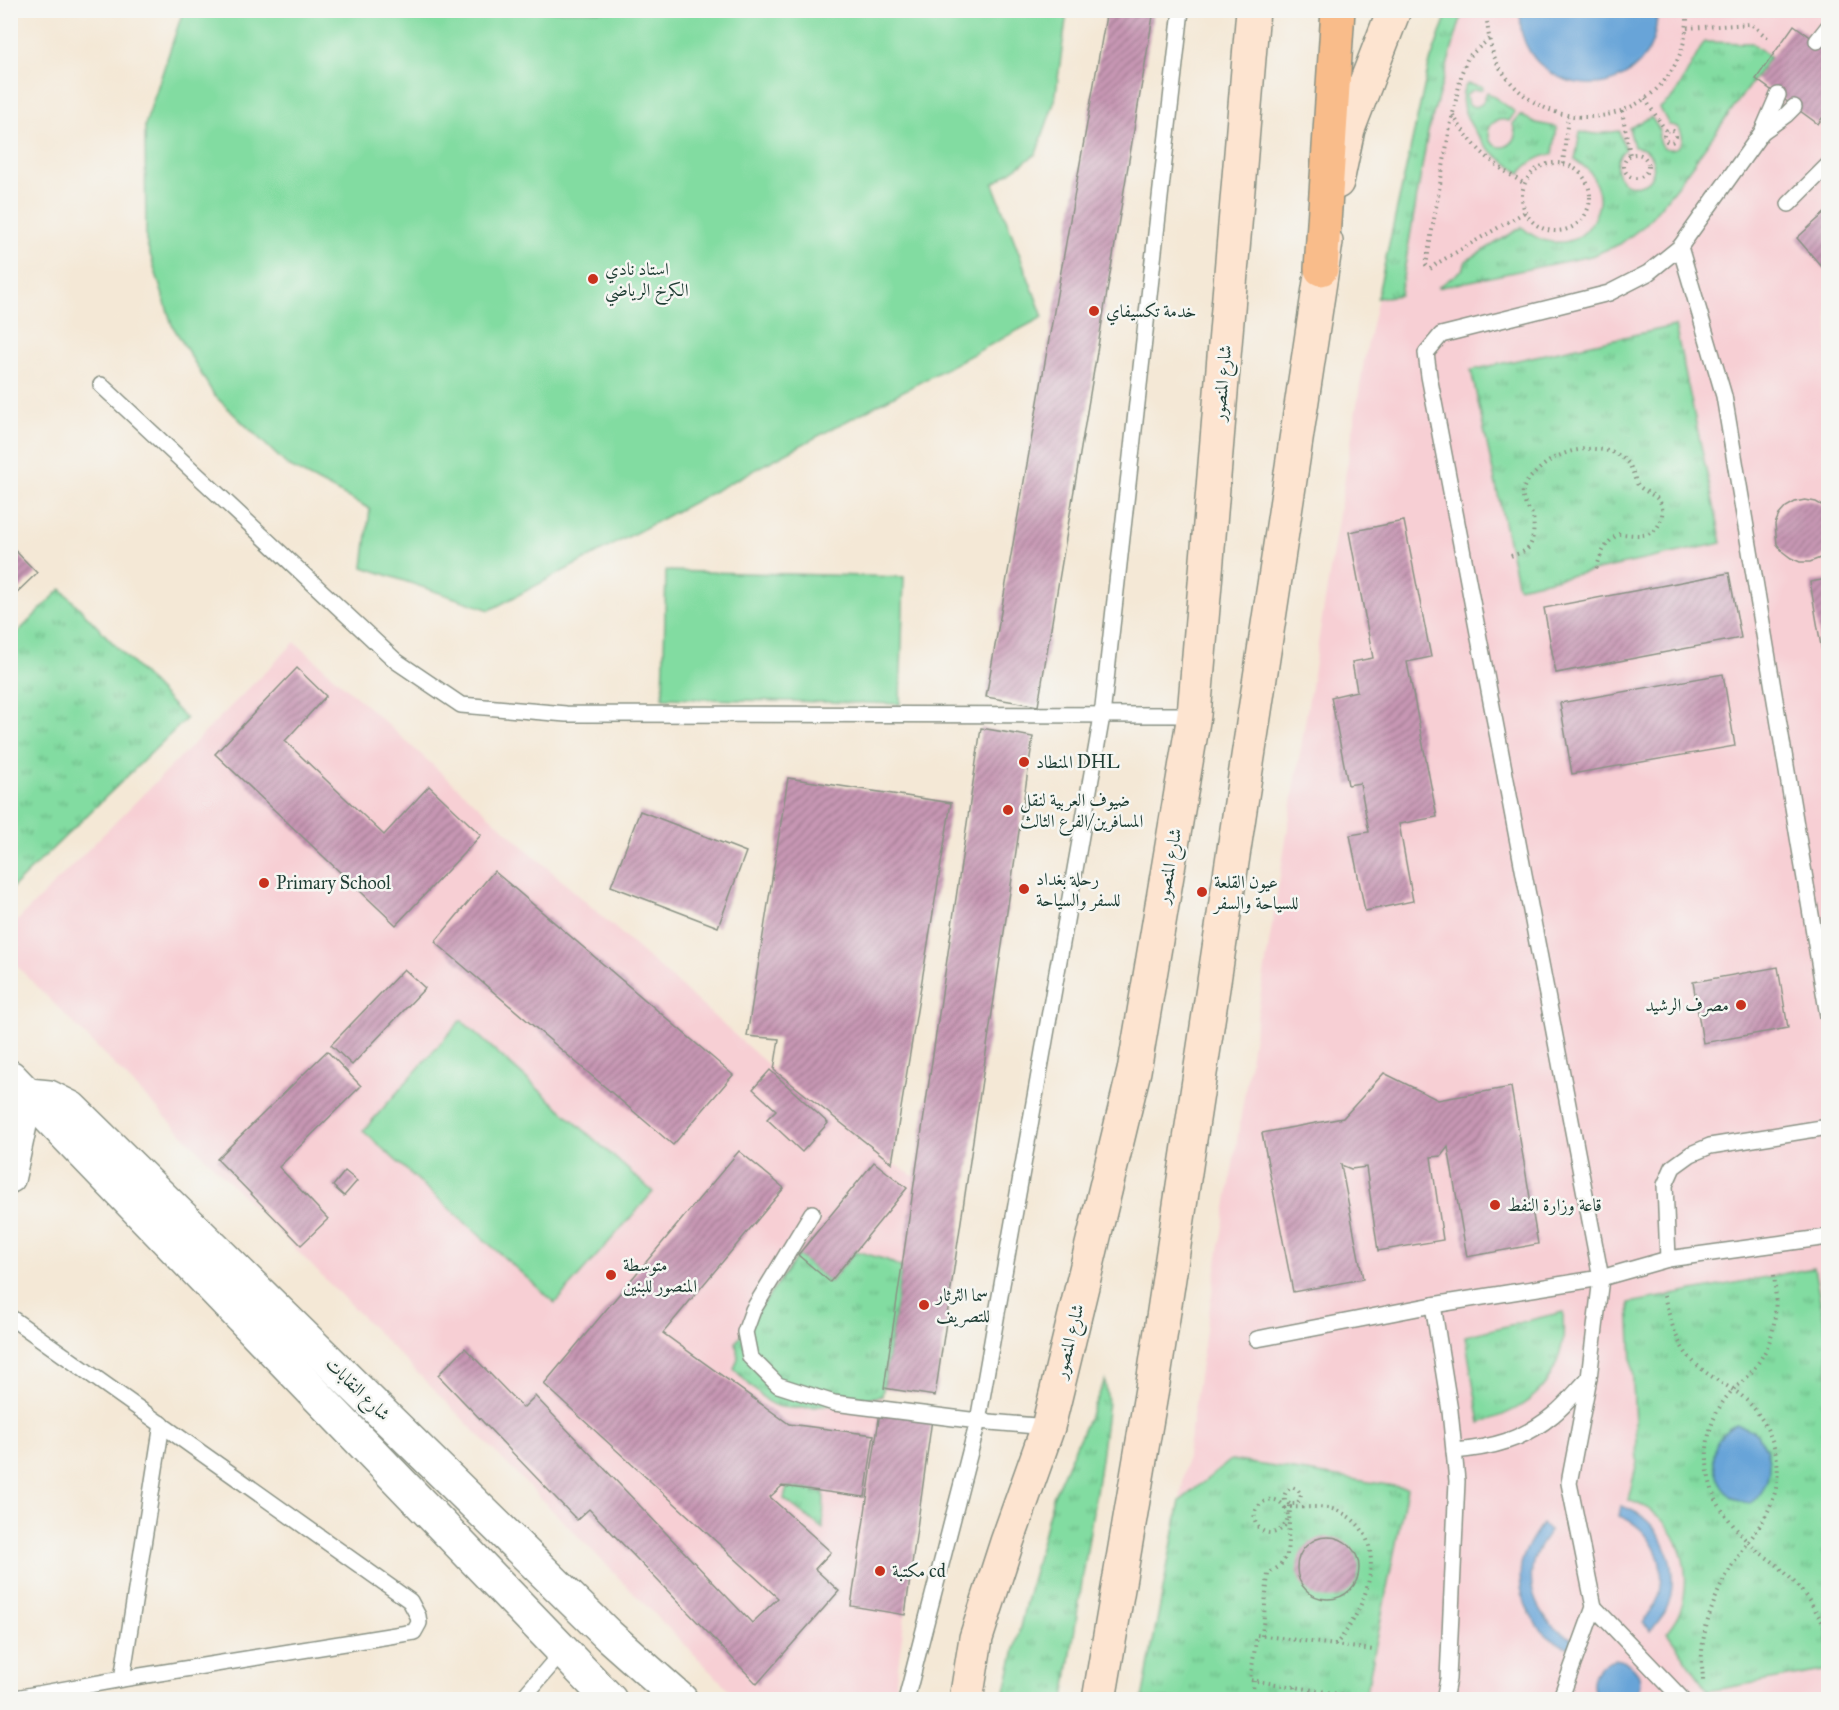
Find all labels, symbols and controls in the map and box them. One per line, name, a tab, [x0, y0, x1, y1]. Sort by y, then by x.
place label: استاد نادي الكرخ الرياضي	[605, 258, 689, 307]
marker: استاد نادي الكرخ الرياضي	[586, 272, 600, 286]
place label: خدمة تكسيفاي	[1106, 300, 1196, 326]
marker: خدمة تكسيفاي	[1087, 304, 1101, 318]
street label: شارع المنصور	[1208, 344, 1240, 424]
place label: المنطاد DHL	[1036, 751, 1120, 773]
marker: المنطاد DHL	[1017, 755, 1031, 769]
place label: ضيوف العربية لنقل المسافرين/الفرع الثالث	[1020, 789, 1144, 836]
marker: ضيوف العربية لنقل المسافرين/الفرع الثالث	[1001, 803, 1015, 817]
street label: شارع المنصور	[1151, 827, 1190, 908]
place label: رحلة بغداد للسفر والسياحة	[1036, 868, 1121, 912]
place label: عيون القلعة للسياحة والسفر	[1212, 871, 1299, 915]
place label: Primary School	[276, 872, 391, 894]
marker: Primary School	[257, 876, 271, 890]
marker: رحلة بغداد للسفر والسياحة	[1017, 882, 1031, 896]
marker: عيون القلعة للسياحة والسفر	[1195, 885, 1209, 899]
place label: مصرف الرشيد	[1645, 994, 1729, 1017]
marker: مصرف الرشيد	[1734, 998, 1748, 1012]
place label: قاعة وزارة النفط	[1507, 1194, 1602, 1216]
marker: قاعة وزارة النفط	[1488, 1198, 1502, 1212]
place label: متوسطة المنصور للبنين	[623, 1254, 697, 1297]
marker: متوسطة المنصور للبنين	[604, 1268, 618, 1282]
place label: سما الثرثار للتصريف	[934, 1284, 990, 1328]
marker: سما الثرثار للتصريف	[917, 1298, 931, 1312]
street label: شارع المنصور	[1049, 1301, 1093, 1384]
street label: شارع النقابات	[318, 1353, 395, 1428]
place label: مكتبة cd	[892, 1560, 946, 1582]
marker: مكتبة cd	[873, 1564, 887, 1578]

